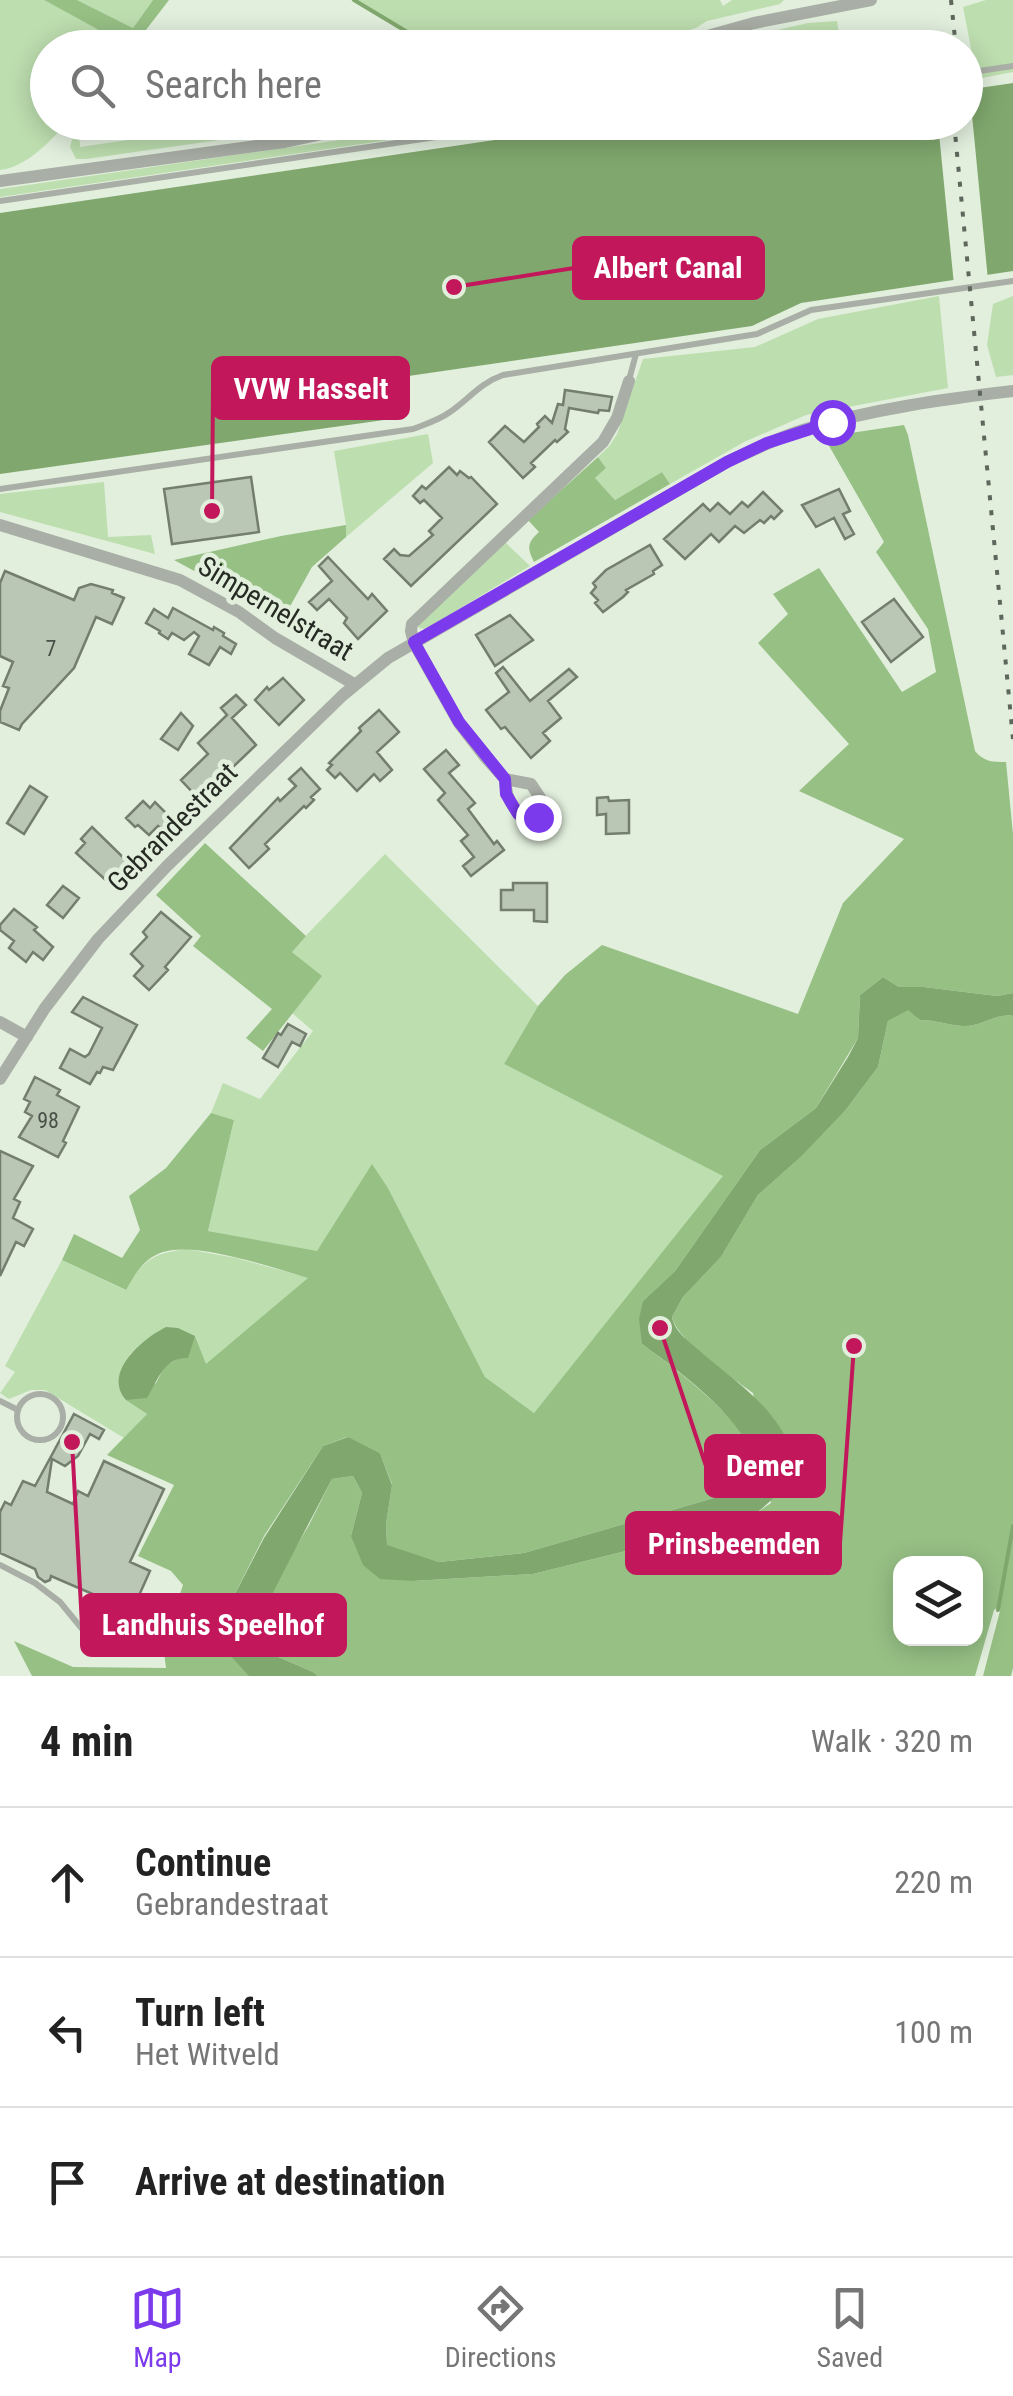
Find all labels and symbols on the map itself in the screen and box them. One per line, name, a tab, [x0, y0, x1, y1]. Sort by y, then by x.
callout: Albert Canal	[574, 238, 763, 298]
text: Albert Canal	[593, 250, 743, 285]
callout: VVW Hasselt	[213, 358, 408, 418]
text: VVW Hasselt	[234, 371, 388, 406]
route start	[810, 400, 856, 446]
street label: Simpernelstraat	[192, 549, 359, 668]
house number: 7	[46, 636, 56, 661]
street label: Gebrandestraat	[101, 756, 244, 899]
route end	[516, 795, 562, 841]
house number: 98	[37, 1108, 59, 1133]
callout: Demer	[706, 1436, 824, 1496]
text: Demer	[726, 1448, 804, 1483]
callout: Prinsbeemden	[627, 1513, 840, 1573]
text: Prinsbeemden	[648, 1526, 820, 1561]
callout: Landhuis Speelhof	[82, 1595, 345, 1655]
text: Landhuis Speelhof	[102, 1607, 324, 1642]

